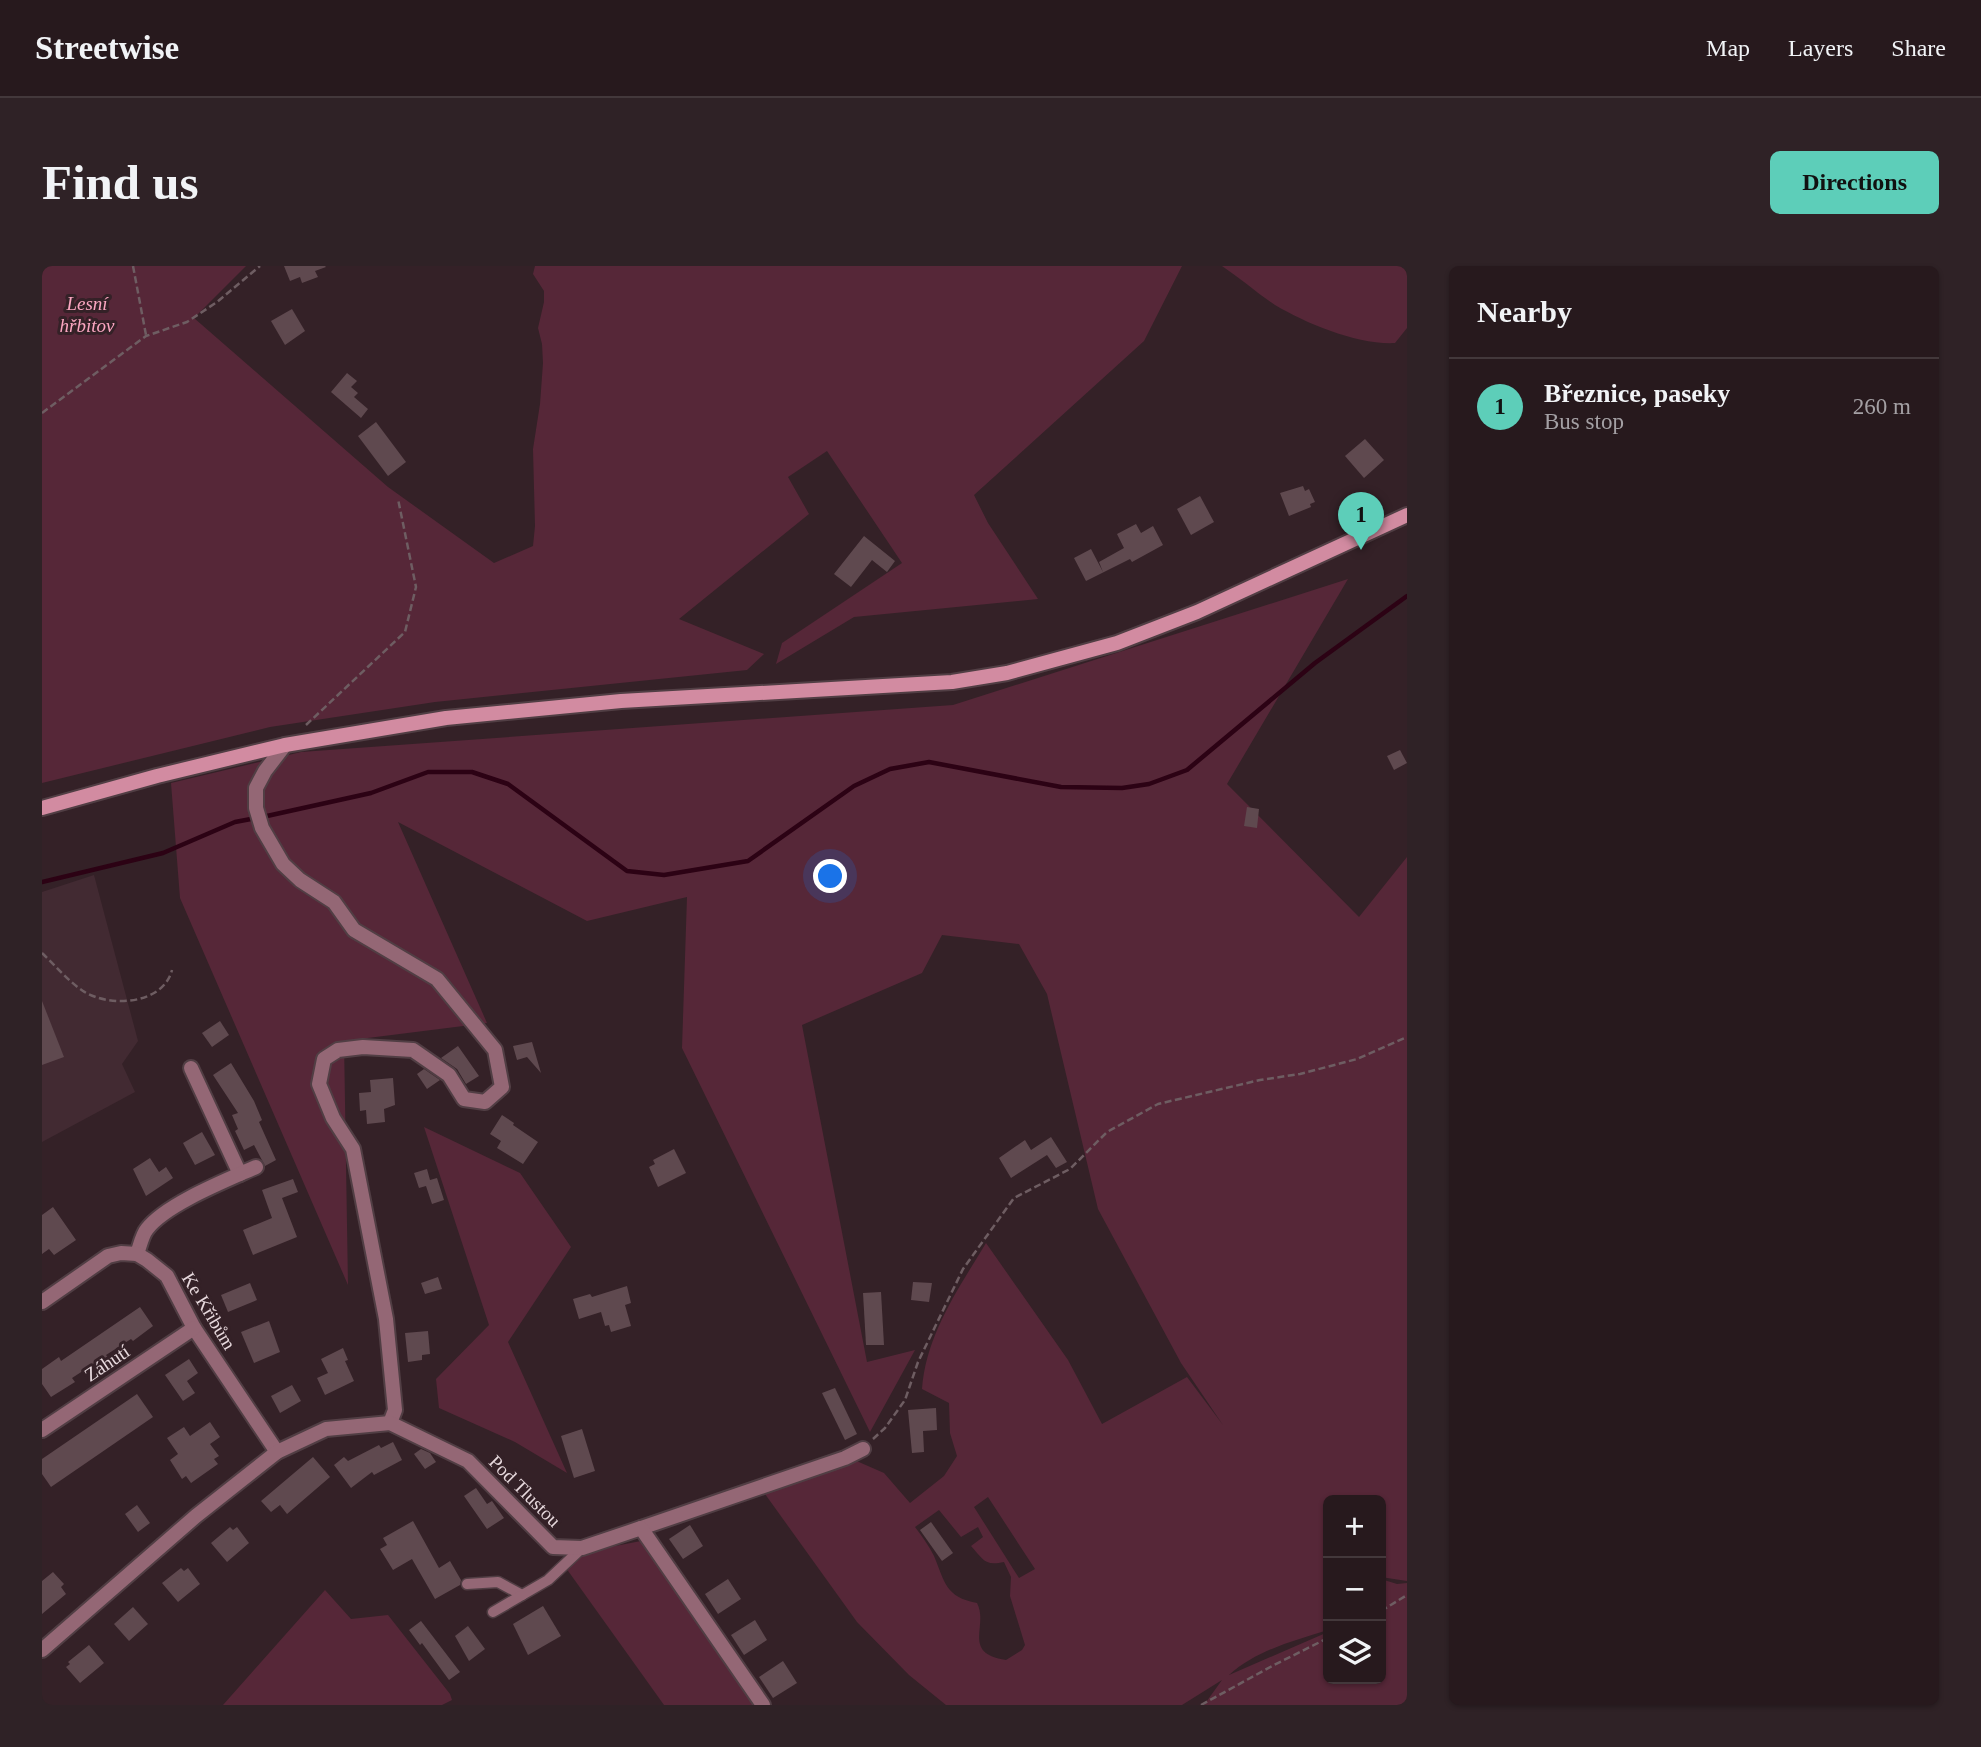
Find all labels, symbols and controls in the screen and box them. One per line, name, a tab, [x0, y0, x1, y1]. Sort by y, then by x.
text: Streetwise	[35, 30, 179, 66]
text: Map	[1706, 35, 1750, 61]
text: Layers	[1788, 35, 1853, 61]
text: Share	[1891, 35, 1946, 61]
button: Directions	[1770, 151, 1939, 214]
text: Find us	[42, 155, 199, 210]
park label: Lesní hřbitov	[60, 293, 115, 336]
text: Nearby	[1477, 295, 1572, 328]
text: Březnice, paseky	[1544, 379, 1730, 408]
text: 1	[1494, 394, 1506, 419]
text: 260 m	[1853, 394, 1911, 419]
text: Bus stop	[1544, 409, 1624, 434]
pin: 1	[1338, 492, 1384, 550]
your location	[813, 859, 847, 893]
street label: Ke Křibům	[178, 1269, 240, 1353]
street label: Záhutí	[81, 1340, 134, 1386]
street label: Pod Tlustou	[485, 1451, 565, 1531]
map controls	[1323, 1495, 1386, 1684]
button: +	[1323, 1495, 1386, 1558]
button: −	[1323, 1558, 1386, 1621]
button: layers	[1323, 1621, 1386, 1684]

